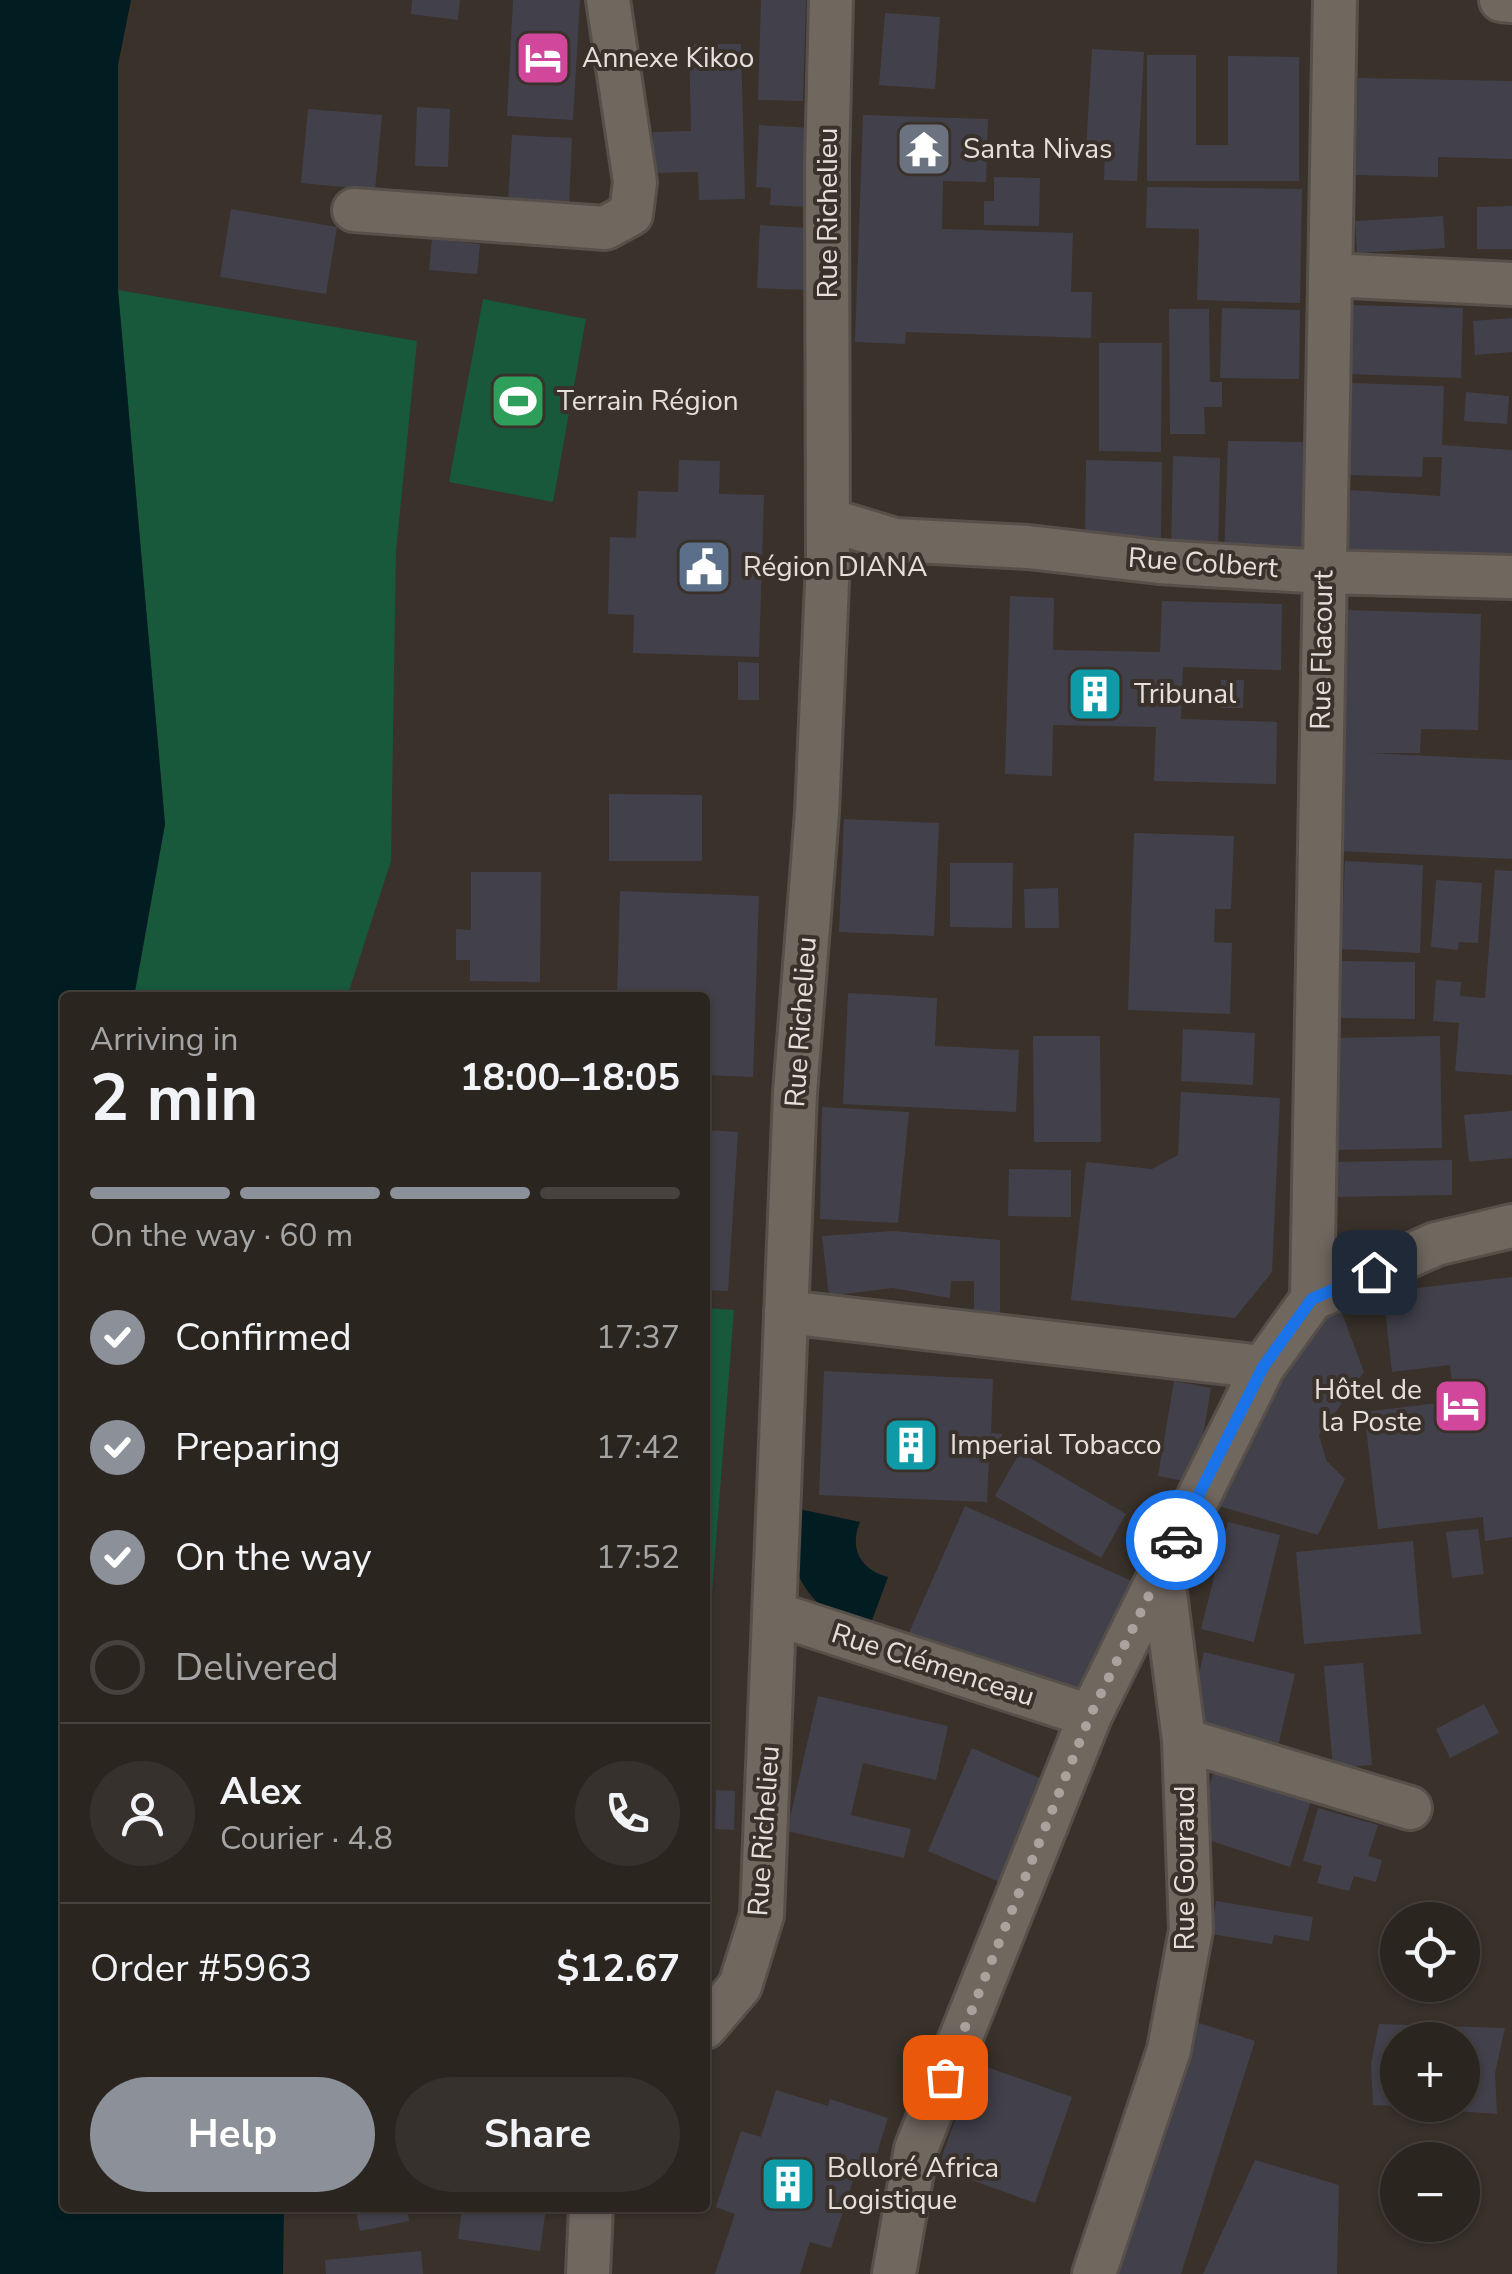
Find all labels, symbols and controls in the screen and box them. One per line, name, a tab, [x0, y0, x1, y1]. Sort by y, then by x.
hotel icon: Annexe Kikoo	[513, 28, 573, 88]
place label: Annexe Kikoo	[582, 39, 754, 77]
temple icon: Santa Nivas	[894, 119, 954, 179]
street label: Rue Richelieu	[809, 128, 847, 298]
place label: Santa Nivas	[963, 130, 1112, 168]
sports icon: Terrain Région	[488, 371, 548, 431]
place label: Terrain Région	[557, 382, 739, 420]
public building icon: Région DIANA	[674, 537, 734, 597]
street label: Rue Colbert	[1127, 539, 1279, 587]
place label: Région DIANA	[743, 548, 927, 586]
street label: Rue Flacourt	[1302, 570, 1342, 730]
building icon: Tribunal	[1065, 664, 1125, 724]
place label: Tribunal	[1134, 675, 1237, 713]
street label: Rue Richelieu	[776, 935, 826, 1109]
text: Arriving in	[90, 1018, 238, 1061]
text: 18:00–18:05	[460, 1052, 680, 1103]
text: 2 min	[90, 1054, 258, 1143]
text: On the way · 60 m	[90, 1214, 353, 1257]
pin	[1332, 1230, 1417, 1315]
icon: home	[1347, 1245, 1402, 1300]
icon: check	[90, 1310, 145, 1365]
text: Confirmed	[175, 1312, 352, 1363]
text: 17:37	[596, 1316, 680, 1359]
place label: Hôtel de la Poste	[1314, 1371, 1422, 1441]
hotel icon: Hôtel de la Poste	[1431, 1376, 1491, 1436]
building icon: Imperial Tobacco	[881, 1415, 941, 1475]
icon: check	[90, 1420, 145, 1475]
text: Preparing	[175, 1422, 341, 1473]
text: 17:42	[596, 1426, 680, 1469]
place label: Imperial Tobacco	[950, 1426, 1162, 1464]
courier	[1126, 1490, 1226, 1590]
icon: car	[1149, 1513, 1204, 1568]
icon: check	[90, 1530, 145, 1585]
text: On the way	[175, 1532, 371, 1583]
text: 17:52	[596, 1536, 680, 1579]
street label: Rue Clémenceau	[827, 1614, 1039, 1716]
text: Delivered	[175, 1642, 339, 1693]
street label: Rue Richelieu	[739, 1744, 789, 1918]
button: person	[90, 1761, 195, 1866]
button: phone	[575, 1761, 680, 1866]
text: Alex	[220, 1766, 301, 1817]
street label: Rue Gouraud	[1166, 1786, 1204, 1950]
text: Courier · 4.8	[220, 1817, 393, 1860]
map controls	[1380, 1902, 1480, 2242]
button: locate	[1380, 1902, 1480, 2002]
text: Order #5963	[90, 1943, 312, 1994]
text: $12.67	[557, 1943, 680, 1994]
button: +	[1380, 2022, 1480, 2122]
pin	[903, 2035, 988, 2120]
icon: bag	[918, 2050, 973, 2105]
button: Help	[90, 2077, 375, 2192]
button: Share	[395, 2077, 680, 2192]
button: −	[1380, 2142, 1480, 2242]
place label: Bolloré Africa Logistique	[827, 2149, 999, 2219]
building icon: Bolloré Africa Logistique	[758, 2154, 818, 2214]

